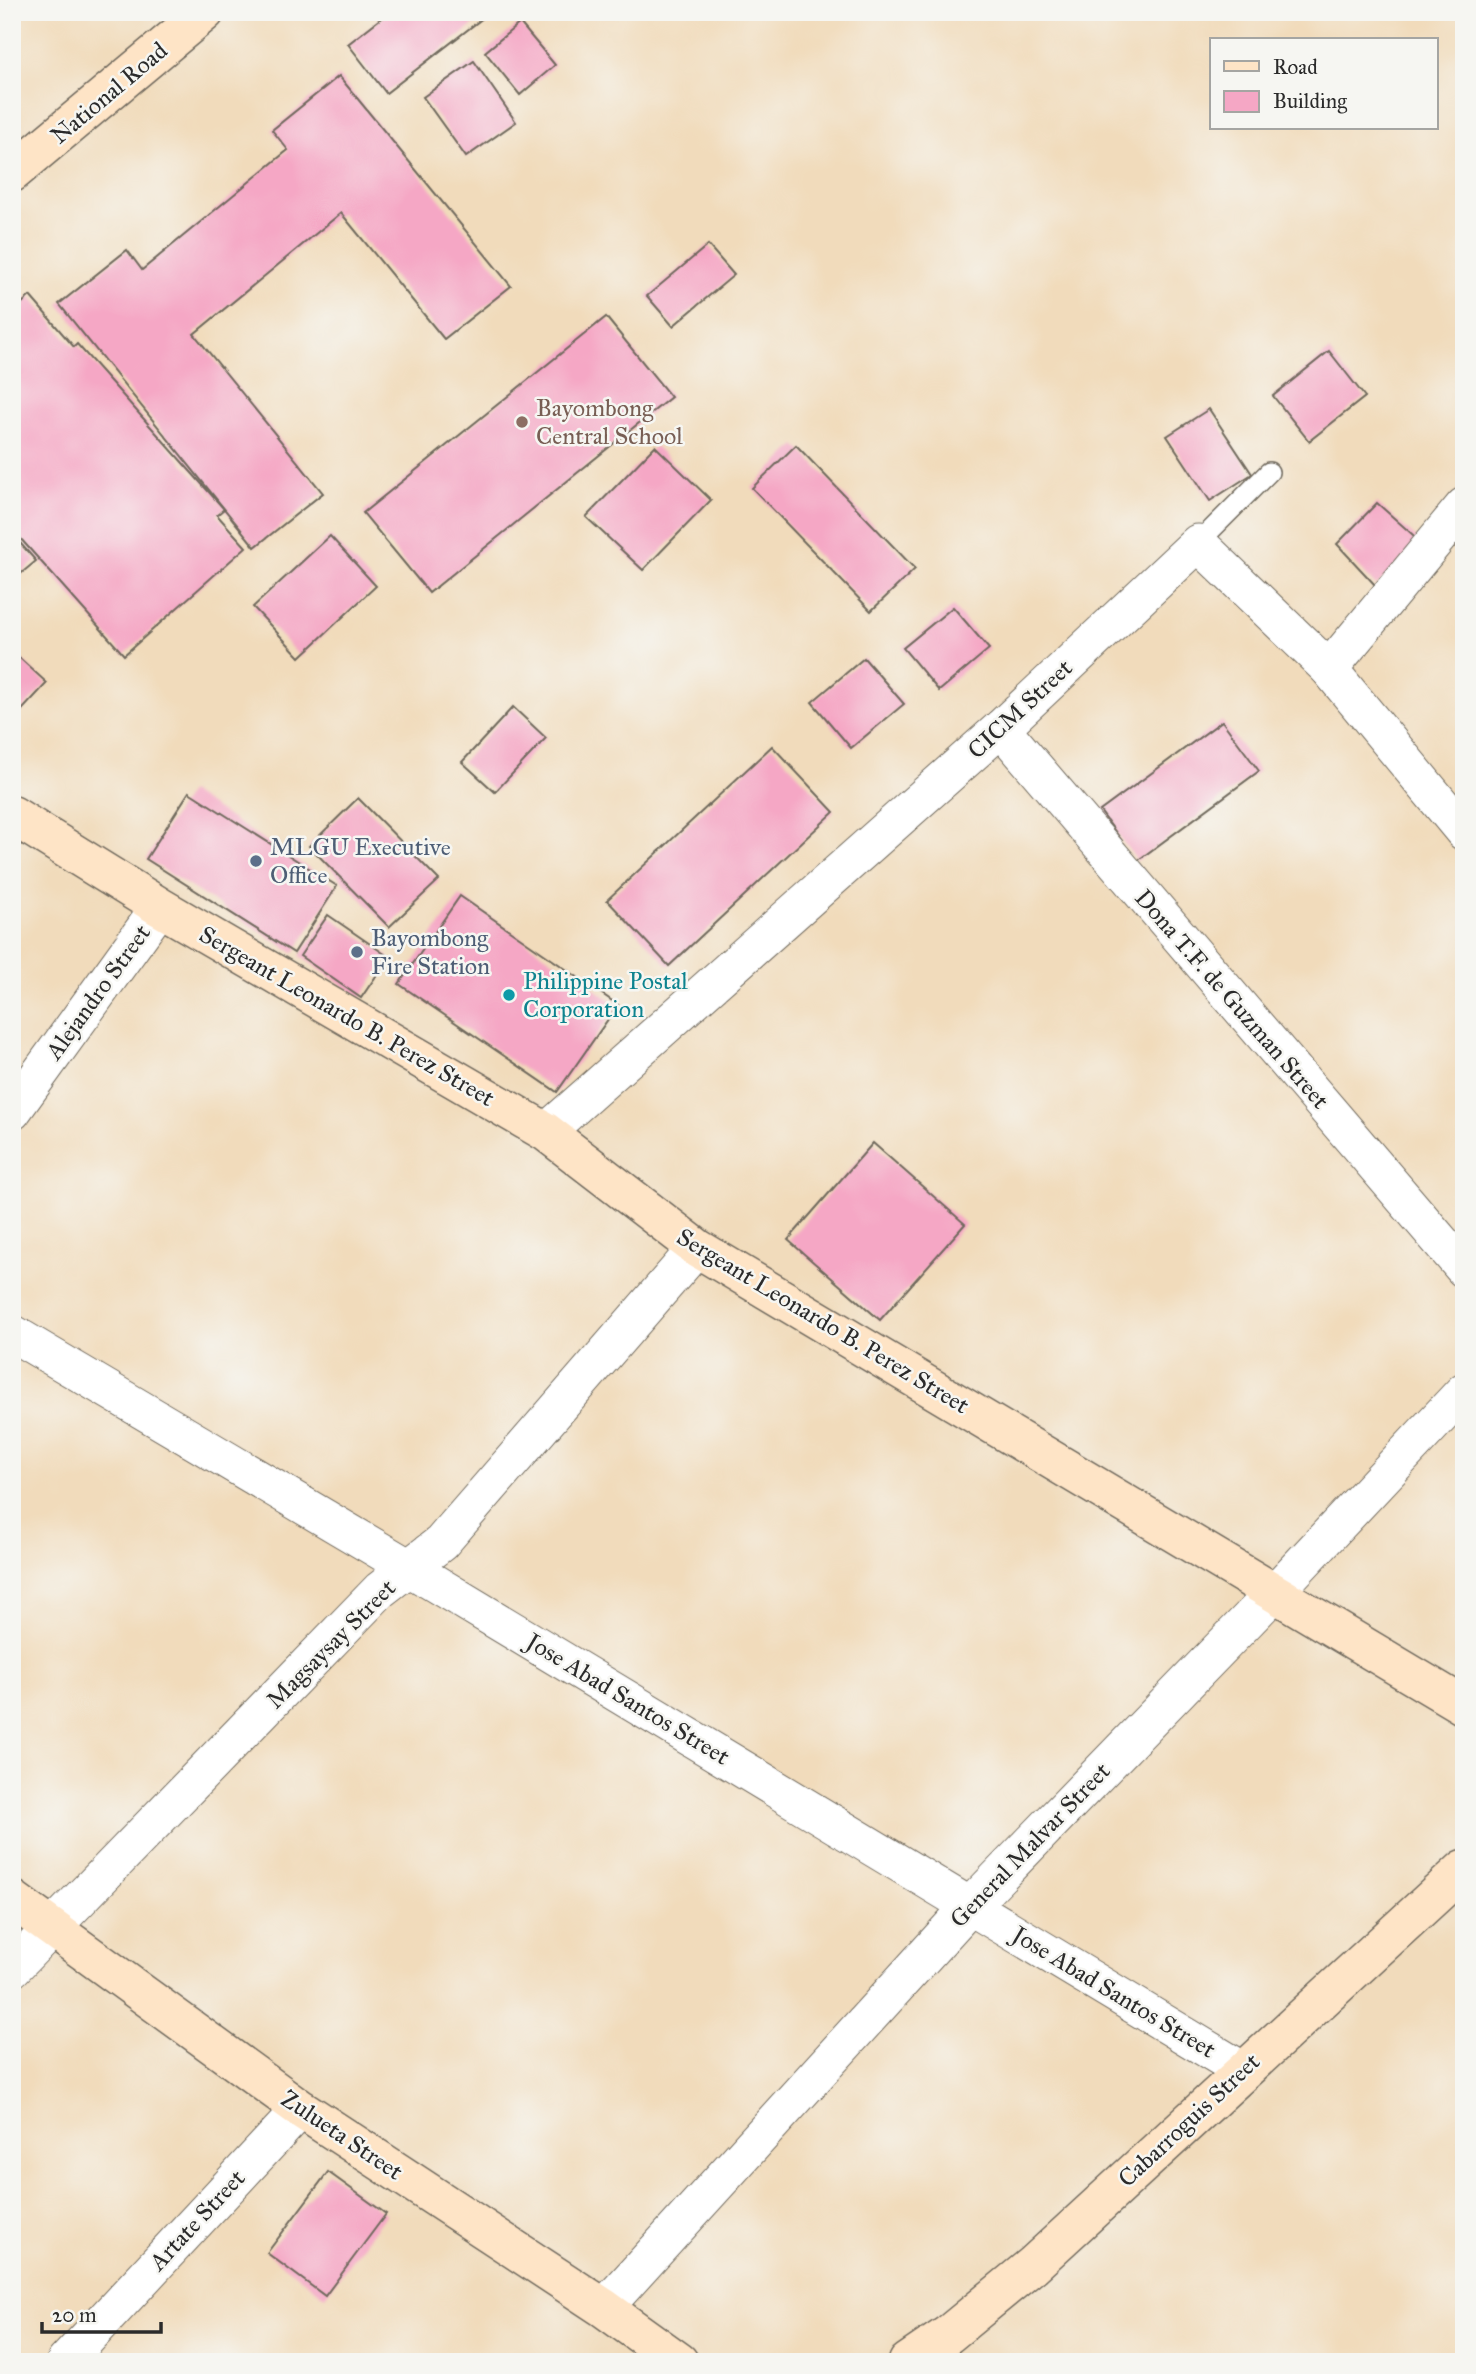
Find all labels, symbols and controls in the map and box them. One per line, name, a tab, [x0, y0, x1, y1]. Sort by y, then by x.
street label: National Road	[45, 36, 173, 150]
legend	[1210, 38, 1438, 130]
text: Road	[1273, 54, 1318, 80]
text: Building	[1273, 88, 1347, 114]
place label: Bayombong Central School	[536, 393, 683, 451]
marker: Bayombong Central School	[514, 414, 530, 430]
street label: CICM Street	[961, 653, 1079, 765]
place label: MLGU Executive Office	[270, 832, 451, 890]
marker: MLGU Executive Office	[248, 853, 264, 869]
street label: Dona T.F. de Guzman Street	[1128, 883, 1336, 1115]
street label: Alejandro Street	[38, 918, 157, 1066]
street label: Sergeant Leonardo B. Perez Street	[194, 919, 500, 1113]
place label: Bayombong Fire Station	[371, 923, 490, 981]
marker: Bayombong Fire Station	[349, 944, 365, 960]
place label: Philippine Postal Corporation	[523, 966, 688, 1024]
marker: Philippine Postal Corporation	[501, 987, 517, 1003]
street label: Sergeant Leonardo B. Perez Street	[671, 1222, 975, 1421]
street label: Magsaysay Street	[260, 1573, 402, 1715]
street label: Jose Abad Santos Street	[518, 1625, 735, 1772]
street label: General Malvar Street	[944, 1756, 1117, 1934]
street label: Jose Abad Santos Street	[1004, 1918, 1221, 2065]
street label: Cabarroguis Street	[1112, 2046, 1266, 2193]
street label: Zulueta Street	[275, 2083, 409, 2187]
street label: Artate Street	[142, 2163, 252, 2277]
scale bar	[42, 2290, 161, 2334]
text: 20 m	[52, 2302, 97, 2328]

